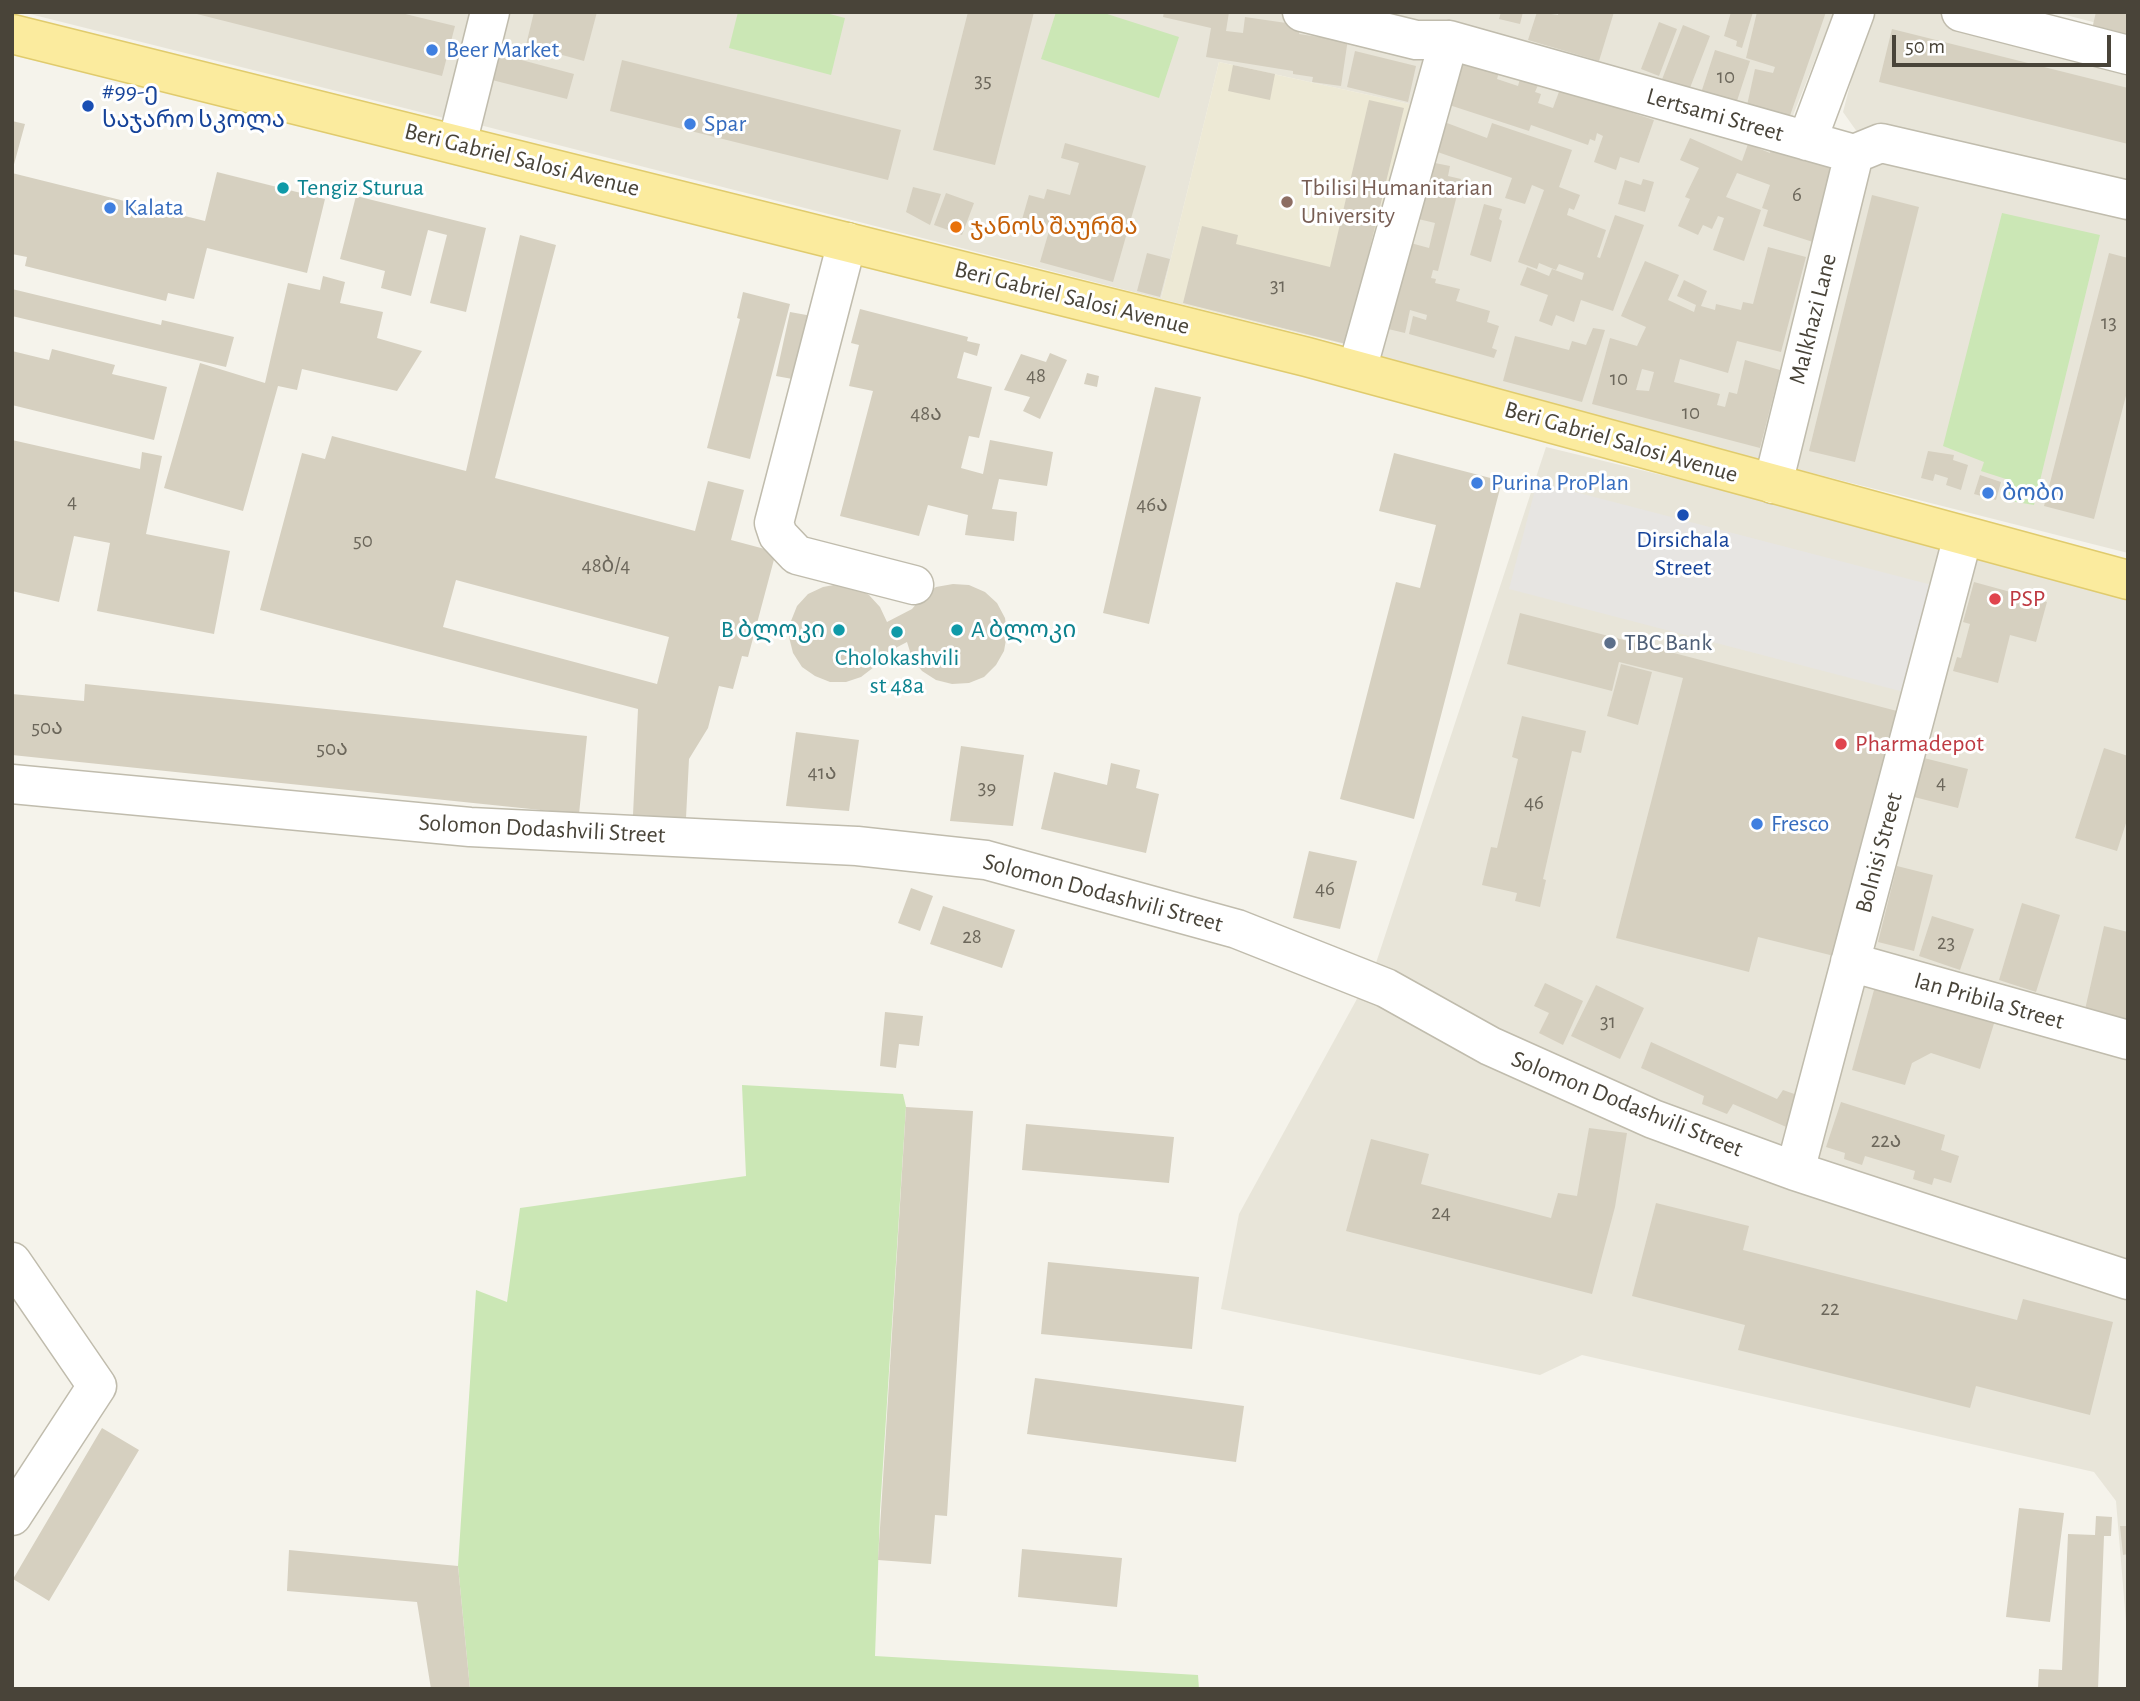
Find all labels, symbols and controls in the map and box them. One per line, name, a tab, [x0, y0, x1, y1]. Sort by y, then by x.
scale bar	[1895, 21, 2114, 65]
place label: Beer Market	[446, 36, 559, 64]
text: 50 m	[1905, 36, 1945, 57]
marker: Beer Market	[424, 42, 440, 58]
house number: 10	[1717, 64, 1735, 90]
house number: 35	[974, 68, 992, 94]
place label: #99-ე საჯარო სკოლა	[102, 78, 285, 134]
street label: Lertsami Street	[1643, 82, 1787, 148]
marker: #99-ე საჯარო სკოლა	[80, 98, 96, 114]
place label: Spar	[704, 110, 746, 138]
marker: Spar	[682, 116, 698, 132]
street label: Beri Gabriel Salosi Avenue	[401, 117, 643, 203]
place label: Tengiz Sturua	[297, 174, 424, 202]
place label: Tbilisi Humanitarian University	[1301, 174, 1493, 230]
marker: Tengiz Sturua	[275, 180, 291, 196]
house number: 6	[1792, 182, 1802, 208]
place label: Kalata	[124, 194, 184, 222]
marker: Tbilisi Humanitarian University	[1279, 194, 1295, 210]
marker: Kalata	[102, 200, 118, 216]
place label: ჯანოს შაურმა	[970, 213, 1138, 241]
marker: ჯანოს შაურმა	[948, 219, 964, 235]
street label: Malkhazi Lane	[1783, 250, 1843, 388]
street label: Beri Gabriel Salosi Avenue	[951, 255, 1193, 341]
house number: 31	[1270, 273, 1286, 299]
house number: 13	[2101, 310, 2117, 336]
house number: 48	[1026, 363, 1046, 389]
house number: 10	[1610, 366, 1628, 392]
street label: Beri Gabriel Salosi Avenue	[1501, 395, 1741, 489]
house number: 10	[1682, 400, 1700, 426]
house number: 48ა	[910, 401, 942, 427]
place label: Purina ProPlan	[1491, 469, 1629, 497]
marker: Purina ProPlan	[1469, 475, 1485, 491]
place label: ბობი	[2002, 479, 2064, 507]
marker: ბობი	[1980, 485, 1996, 501]
house number: 4	[67, 489, 77, 515]
house number: 46ა	[1136, 492, 1168, 518]
marker: Dirsichala Street	[1675, 507, 1691, 523]
place label: Dirsichala Street	[1636, 526, 1730, 582]
house number: 50	[353, 528, 373, 554]
house number: 48ბ/4	[582, 553, 630, 579]
place label: PSP	[2009, 585, 2045, 613]
marker: PSP	[1987, 591, 2003, 607]
place label: B ბლოკი	[721, 616, 825, 644]
place label: A ბლოკი	[971, 616, 1076, 644]
marker: B ბლოკი	[831, 622, 847, 638]
marker: A ბლოკი	[949, 622, 965, 638]
marker: Cholokashvili st 48a	[889, 624, 905, 640]
place label: TBC Bank	[1624, 629, 1712, 657]
marker: TBC Bank	[1602, 635, 1618, 651]
place label: Cholokashvili st 48a	[835, 644, 959, 700]
house number: 50ა	[31, 715, 63, 741]
place label: Pharmadepot	[1855, 730, 1984, 758]
house number: 50ა	[316, 736, 348, 762]
marker: Pharmadepot	[1833, 736, 1849, 752]
house number: 41ა	[808, 760, 836, 786]
house number: 4	[1936, 770, 1946, 796]
house number: 39	[978, 775, 996, 801]
house number: 46	[1524, 790, 1544, 816]
street label: Bolnisi Street	[1849, 790, 1909, 916]
street label: Solomon Dodashvili Street	[418, 808, 666, 850]
place label: Fresco	[1771, 810, 1829, 838]
marker: Fresco	[1749, 816, 1765, 832]
street label: Solomon Dodashvili Street	[980, 847, 1226, 939]
house number: 46	[1315, 876, 1335, 902]
house number: 28	[962, 924, 982, 950]
house number: 23	[1937, 930, 1955, 956]
street label: Ian Pribila Street	[1911, 966, 2067, 1036]
house number: 31	[1600, 1009, 1616, 1035]
street label: Solomon Dodashvili Street	[1507, 1044, 1747, 1164]
house number: 22ა	[1871, 1128, 1901, 1154]
house number: 24	[1431, 1200, 1451, 1226]
house number: 22	[1820, 1296, 1840, 1322]

